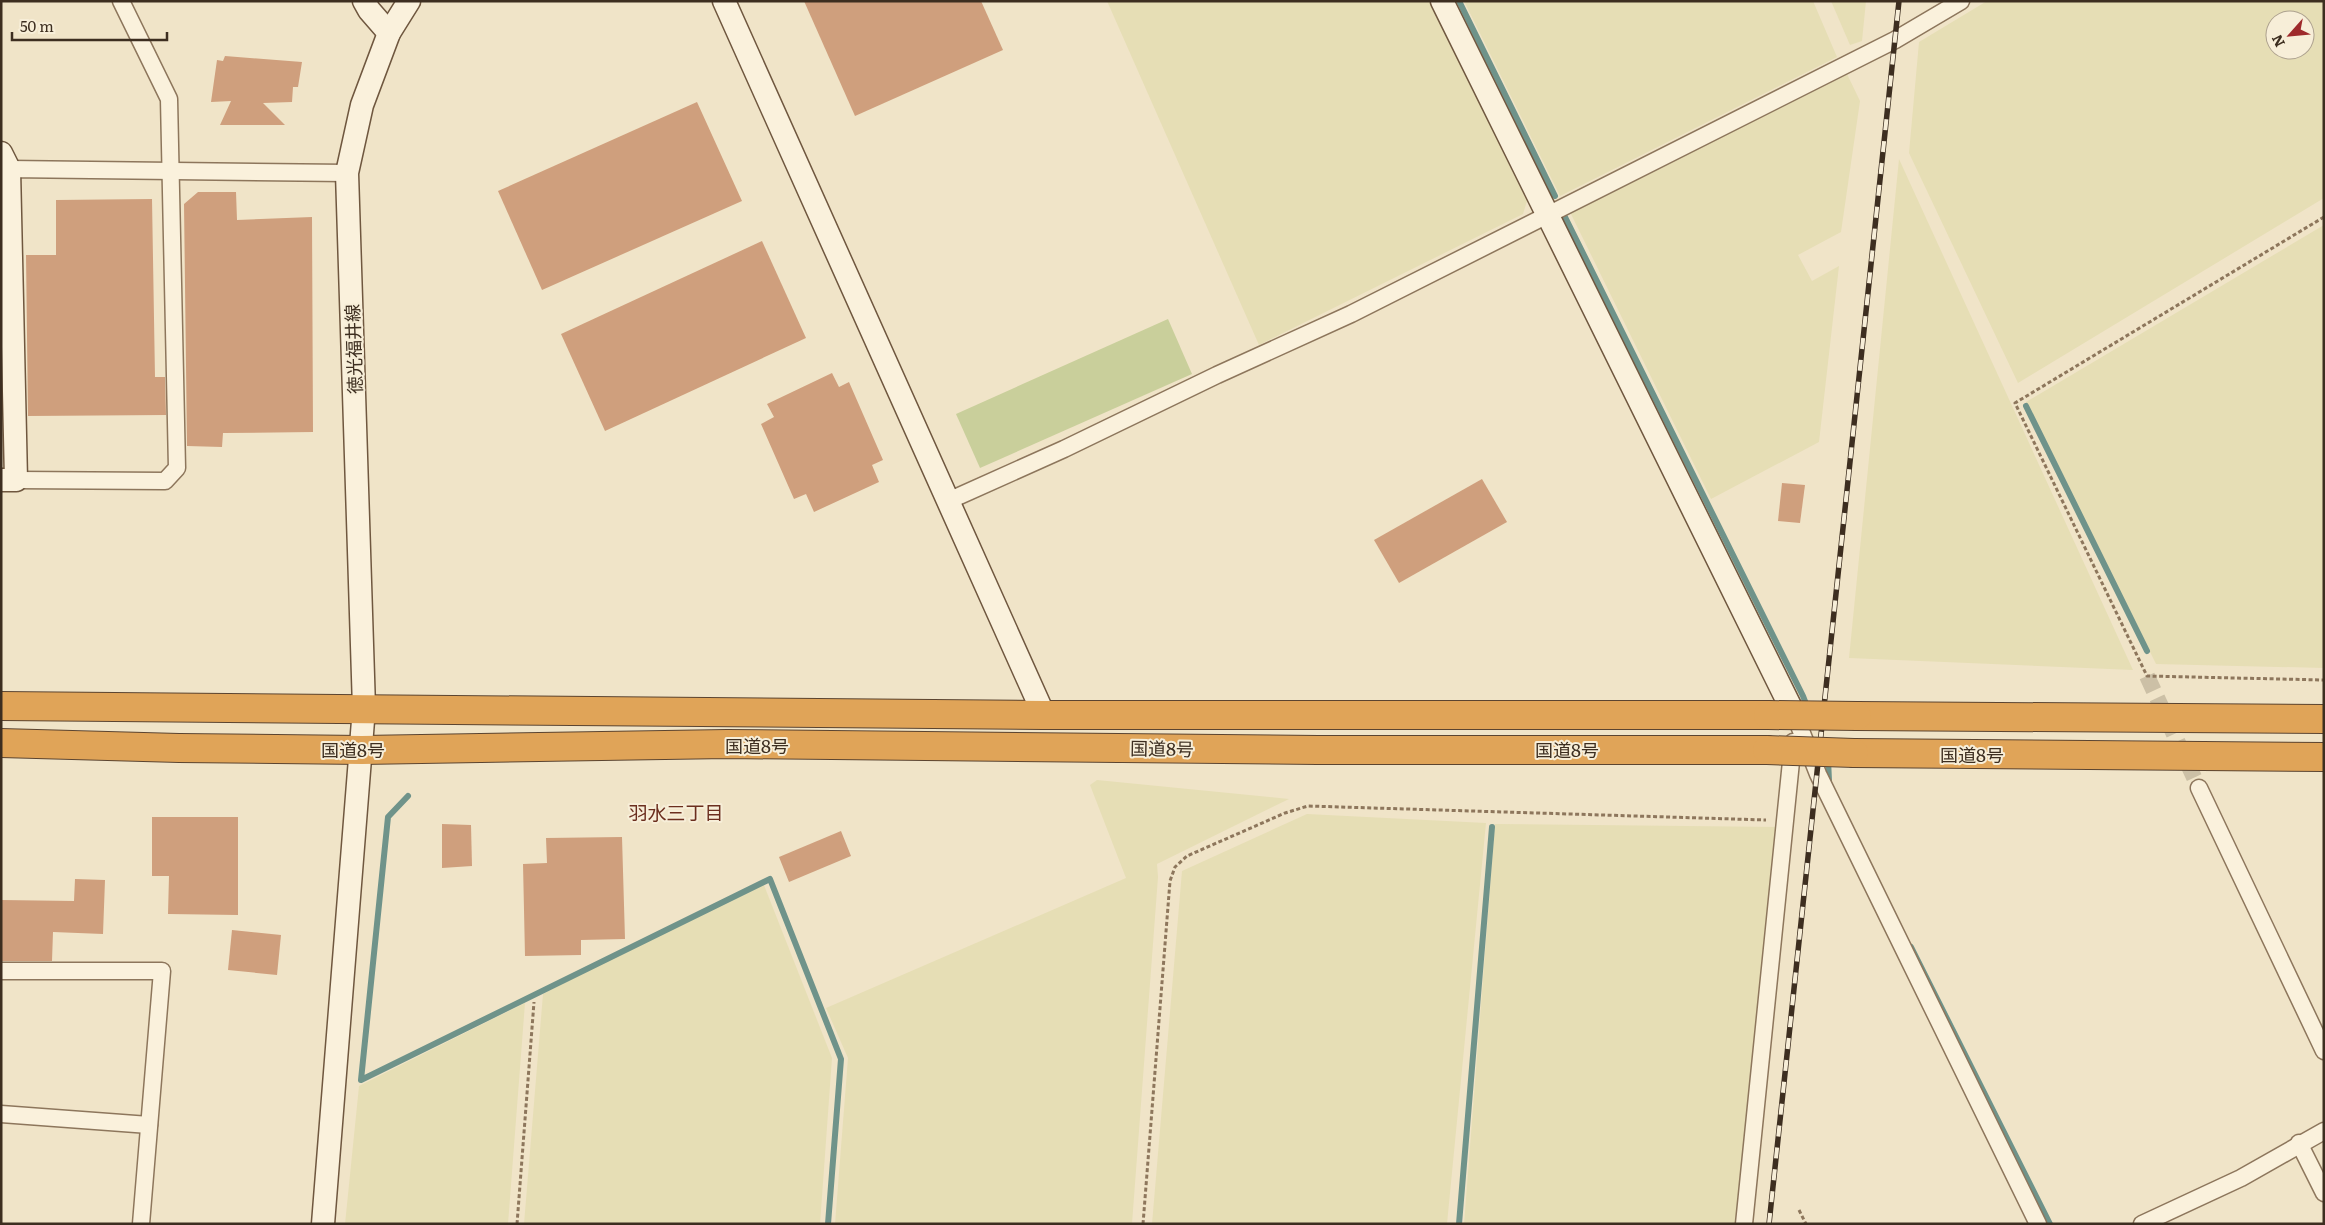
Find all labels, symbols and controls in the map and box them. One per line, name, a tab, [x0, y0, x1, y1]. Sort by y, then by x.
scale bar	[12, 10, 168, 42]
north arrow	[2265, 10, 2315, 60]
text: 50 m	[20, 14, 54, 37]
text: N	[2266, 31, 2289, 51]
street label: 徳光福井線	[338, 304, 368, 394]
street label: 国道8号	[725, 732, 789, 759]
street label: 国道8号	[1130, 734, 1194, 762]
street label: 国道8号	[321, 736, 385, 763]
street label: 国道8号	[1535, 736, 1599, 763]
street label: 国道8号	[1940, 741, 2004, 768]
district label: 羽水三丁目	[628, 798, 724, 826]

